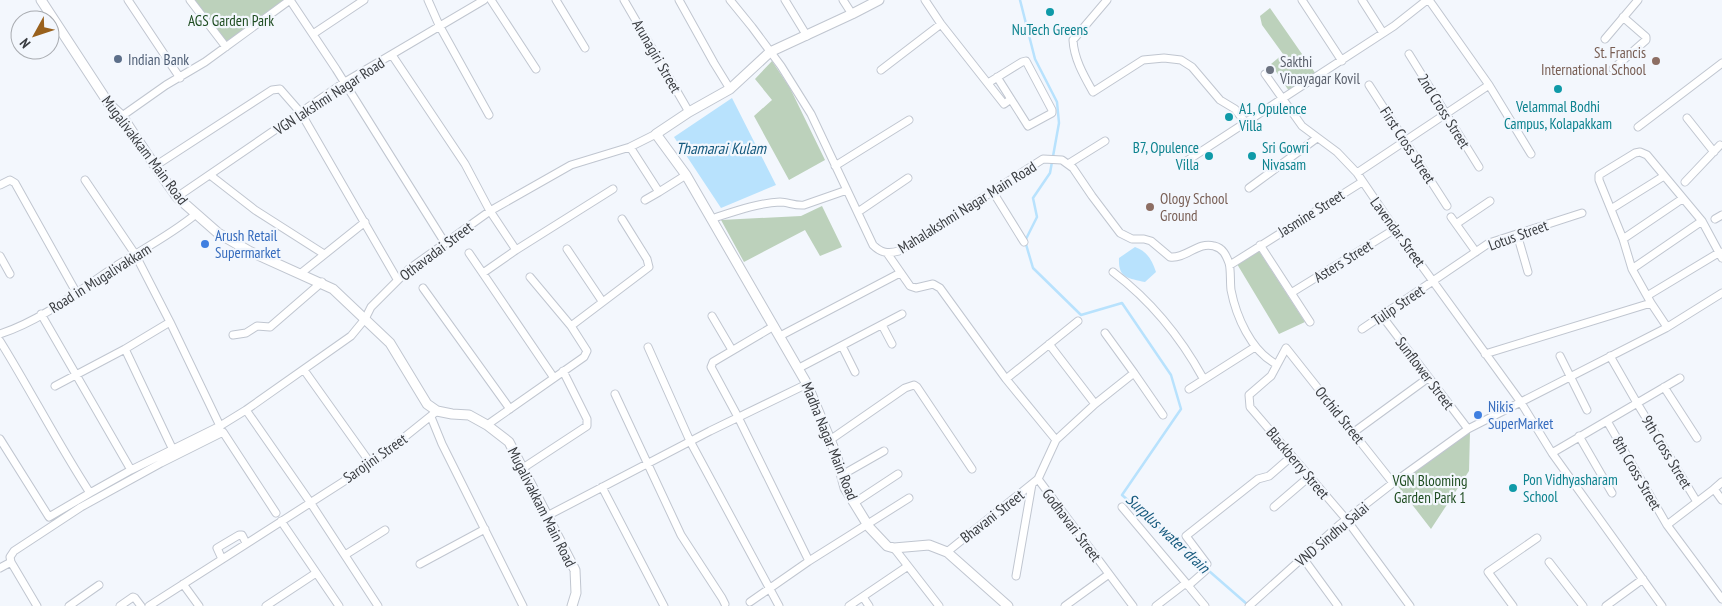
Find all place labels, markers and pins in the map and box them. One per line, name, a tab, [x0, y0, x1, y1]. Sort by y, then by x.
marker: NuTech Greens	[1044, 6, 1056, 18]
place label: NuTech Greens	[1012, 20, 1088, 39]
place label: St. Francis International School	[1541, 43, 1646, 79]
place label: Indian Bank	[128, 50, 189, 69]
place label: Sakthi Vinayagar Kovil	[1279, 52, 1360, 88]
marker: Indian Bank	[112, 53, 124, 65]
marker: St. Francis International School	[1650, 55, 1662, 67]
marker: Sakthi Vinayagar Kovil	[1264, 64, 1276, 76]
marker: Velammal Bodhi Campus, Kolapakkam	[1552, 83, 1564, 95]
place label: Velammal Bodhi Campus, Kolapakkam	[1504, 97, 1612, 133]
place label: A1, Opulence Villa	[1238, 99, 1307, 135]
marker: A1, Opulence Villa	[1223, 111, 1235, 123]
place label: B7, Opulence Villa	[1133, 138, 1199, 174]
place label: Sri Gowri Nivasam	[1262, 138, 1309, 174]
marker: B7, Opulence Villa	[1203, 150, 1215, 162]
marker: Sri Gowri Nivasam	[1246, 150, 1258, 162]
place label: Ology School Ground	[1160, 189, 1228, 225]
marker: Ology School Ground	[1144, 201, 1156, 213]
place label: Arush Retail Supermarket	[215, 226, 281, 262]
marker: Arush Retail Supermarket	[199, 238, 211, 250]
place label: Nikis SuperMarket	[1488, 397, 1553, 433]
marker: Nikis SuperMarket	[1472, 409, 1484, 421]
place label: Pon Vidhyasharam School	[1523, 470, 1618, 506]
marker: Pon Vidhyasharam School	[1507, 482, 1519, 494]

